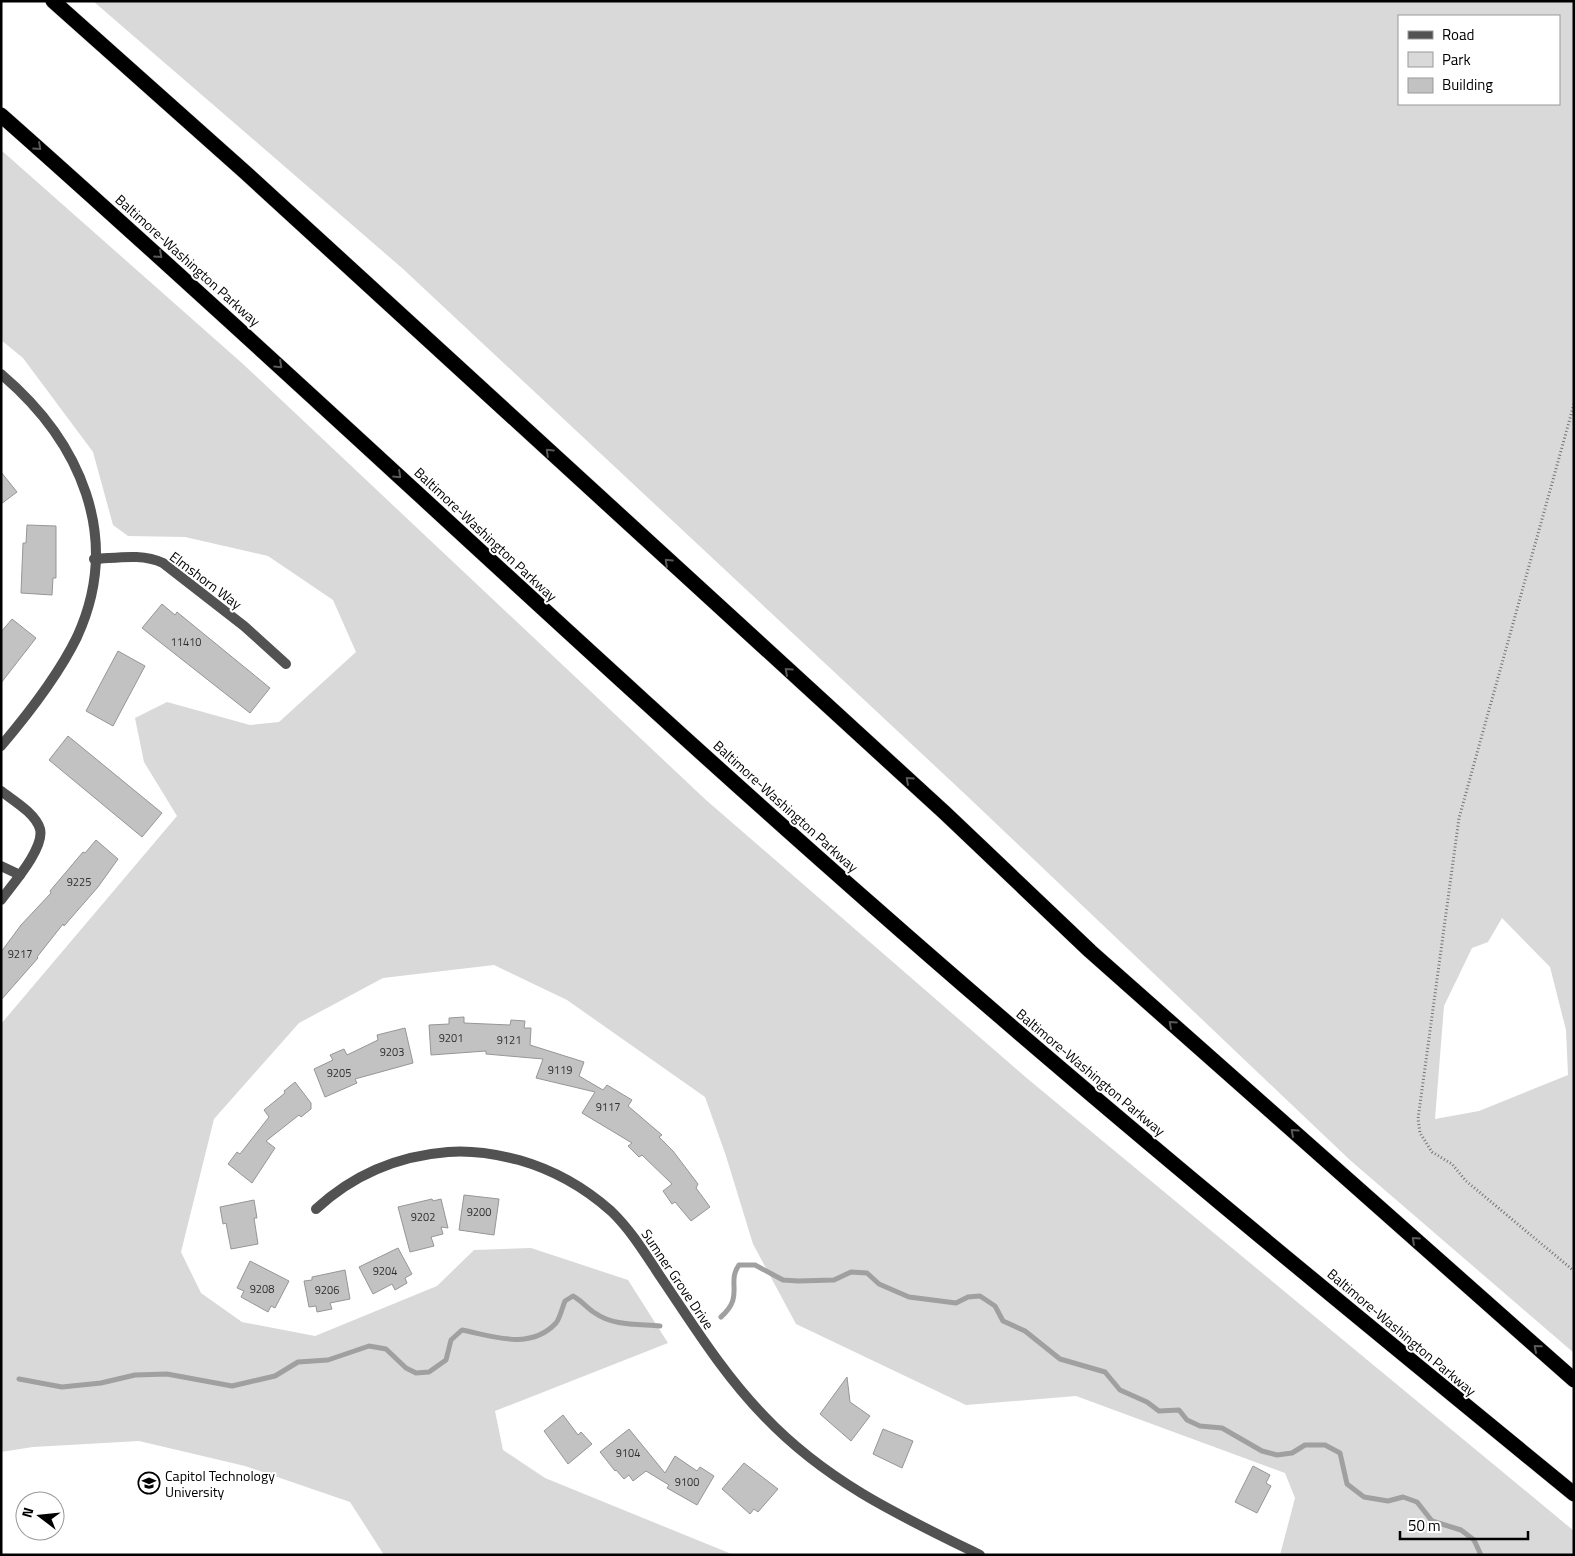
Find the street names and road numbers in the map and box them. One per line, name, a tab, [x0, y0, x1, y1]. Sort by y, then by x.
street label: Baltimore-Washington Parkway	[111, 189, 265, 331]
street label: Baltimore-Washington Parkway	[410, 462, 562, 606]
street label: Elmshorn Way	[166, 546, 247, 614]
street label: Baltimore-Washington Parkway	[709, 735, 863, 877]
street label: Baltimore-Washington Parkway	[1012, 1003, 1170, 1141]
street label: Sumner Grove Drive	[637, 1225, 719, 1333]
street label: Baltimore-Washington Parkway	[1323, 1263, 1481, 1401]

